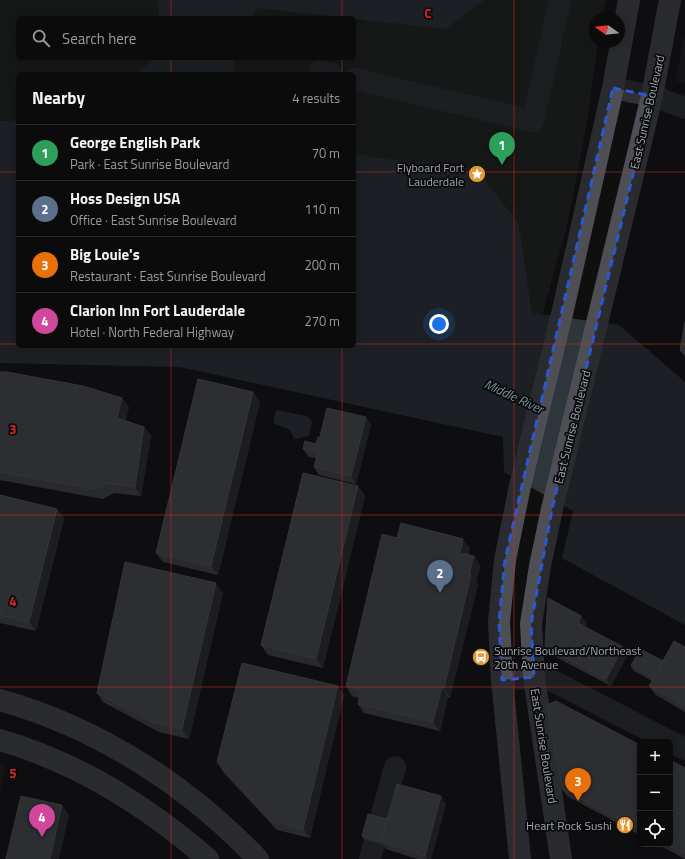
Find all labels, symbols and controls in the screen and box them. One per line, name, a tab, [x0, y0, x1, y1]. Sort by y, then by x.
text: C	[424, 3, 432, 23]
north arrow	[589, 12, 625, 48]
search box	[16, 16, 356, 60]
icon: search	[30, 27, 52, 49]
text: Search here	[62, 27, 136, 50]
street label: East Sunrise Boulevard	[625, 53, 669, 171]
text: Nearby	[32, 85, 85, 111]
text: 4 results	[292, 88, 340, 108]
text: George English Park	[70, 131, 200, 154]
pin: 1	[489, 132, 515, 165]
text: 1	[41, 143, 49, 163]
text: 70 m	[312, 143, 340, 163]
text: Park · East Sunrise Boulevard	[70, 154, 229, 174]
place label: Flyboard Fort Lauderdale	[397, 158, 465, 191]
place icon: Flyboard Fort Lauderdale	[467, 164, 487, 184]
text: Hoss Design USA	[70, 187, 180, 210]
text: 2	[41, 199, 49, 219]
text: 110 m	[304, 199, 340, 219]
text: Office · East Sunrise Boulevard	[70, 210, 237, 230]
text: Big Louie's	[70, 243, 140, 266]
text: 3	[41, 255, 49, 275]
text: 200 m	[304, 255, 340, 275]
text: Restaurant · East Sunrise Boulevard	[70, 266, 266, 286]
text: Clarion Inn Fort Lauderdale	[70, 299, 245, 322]
text: 4	[41, 311, 49, 331]
text: 270 m	[304, 311, 340, 331]
your location	[429, 314, 449, 334]
text: Hotel · North Federal Highway	[70, 322, 234, 342]
street label: East Sunrise Boulevard	[549, 368, 595, 486]
water label: Middle River	[481, 374, 549, 419]
text: 3	[9, 419, 17, 439]
pin: 2	[427, 560, 453, 593]
text: 4	[9, 591, 17, 611]
place label: Sunrise Boulevard/Northeast 20th Avenue	[494, 641, 642, 674]
bus stop icon: Sunrise Boulevard/Northeast 20th Avenue	[471, 647, 491, 667]
street label: East Sunrise Boulevard	[526, 687, 562, 805]
map controls	[637, 739, 673, 847]
button: +	[637, 739, 673, 775]
text: 5	[9, 763, 17, 783]
pin: 3	[565, 768, 591, 801]
button: −	[637, 775, 673, 811]
pin: 4	[29, 804, 55, 837]
button: locate	[637, 811, 673, 847]
restaurant icon: Heart Rock Sushi	[615, 815, 635, 835]
place label: Heart Rock Sushi	[526, 816, 612, 835]

